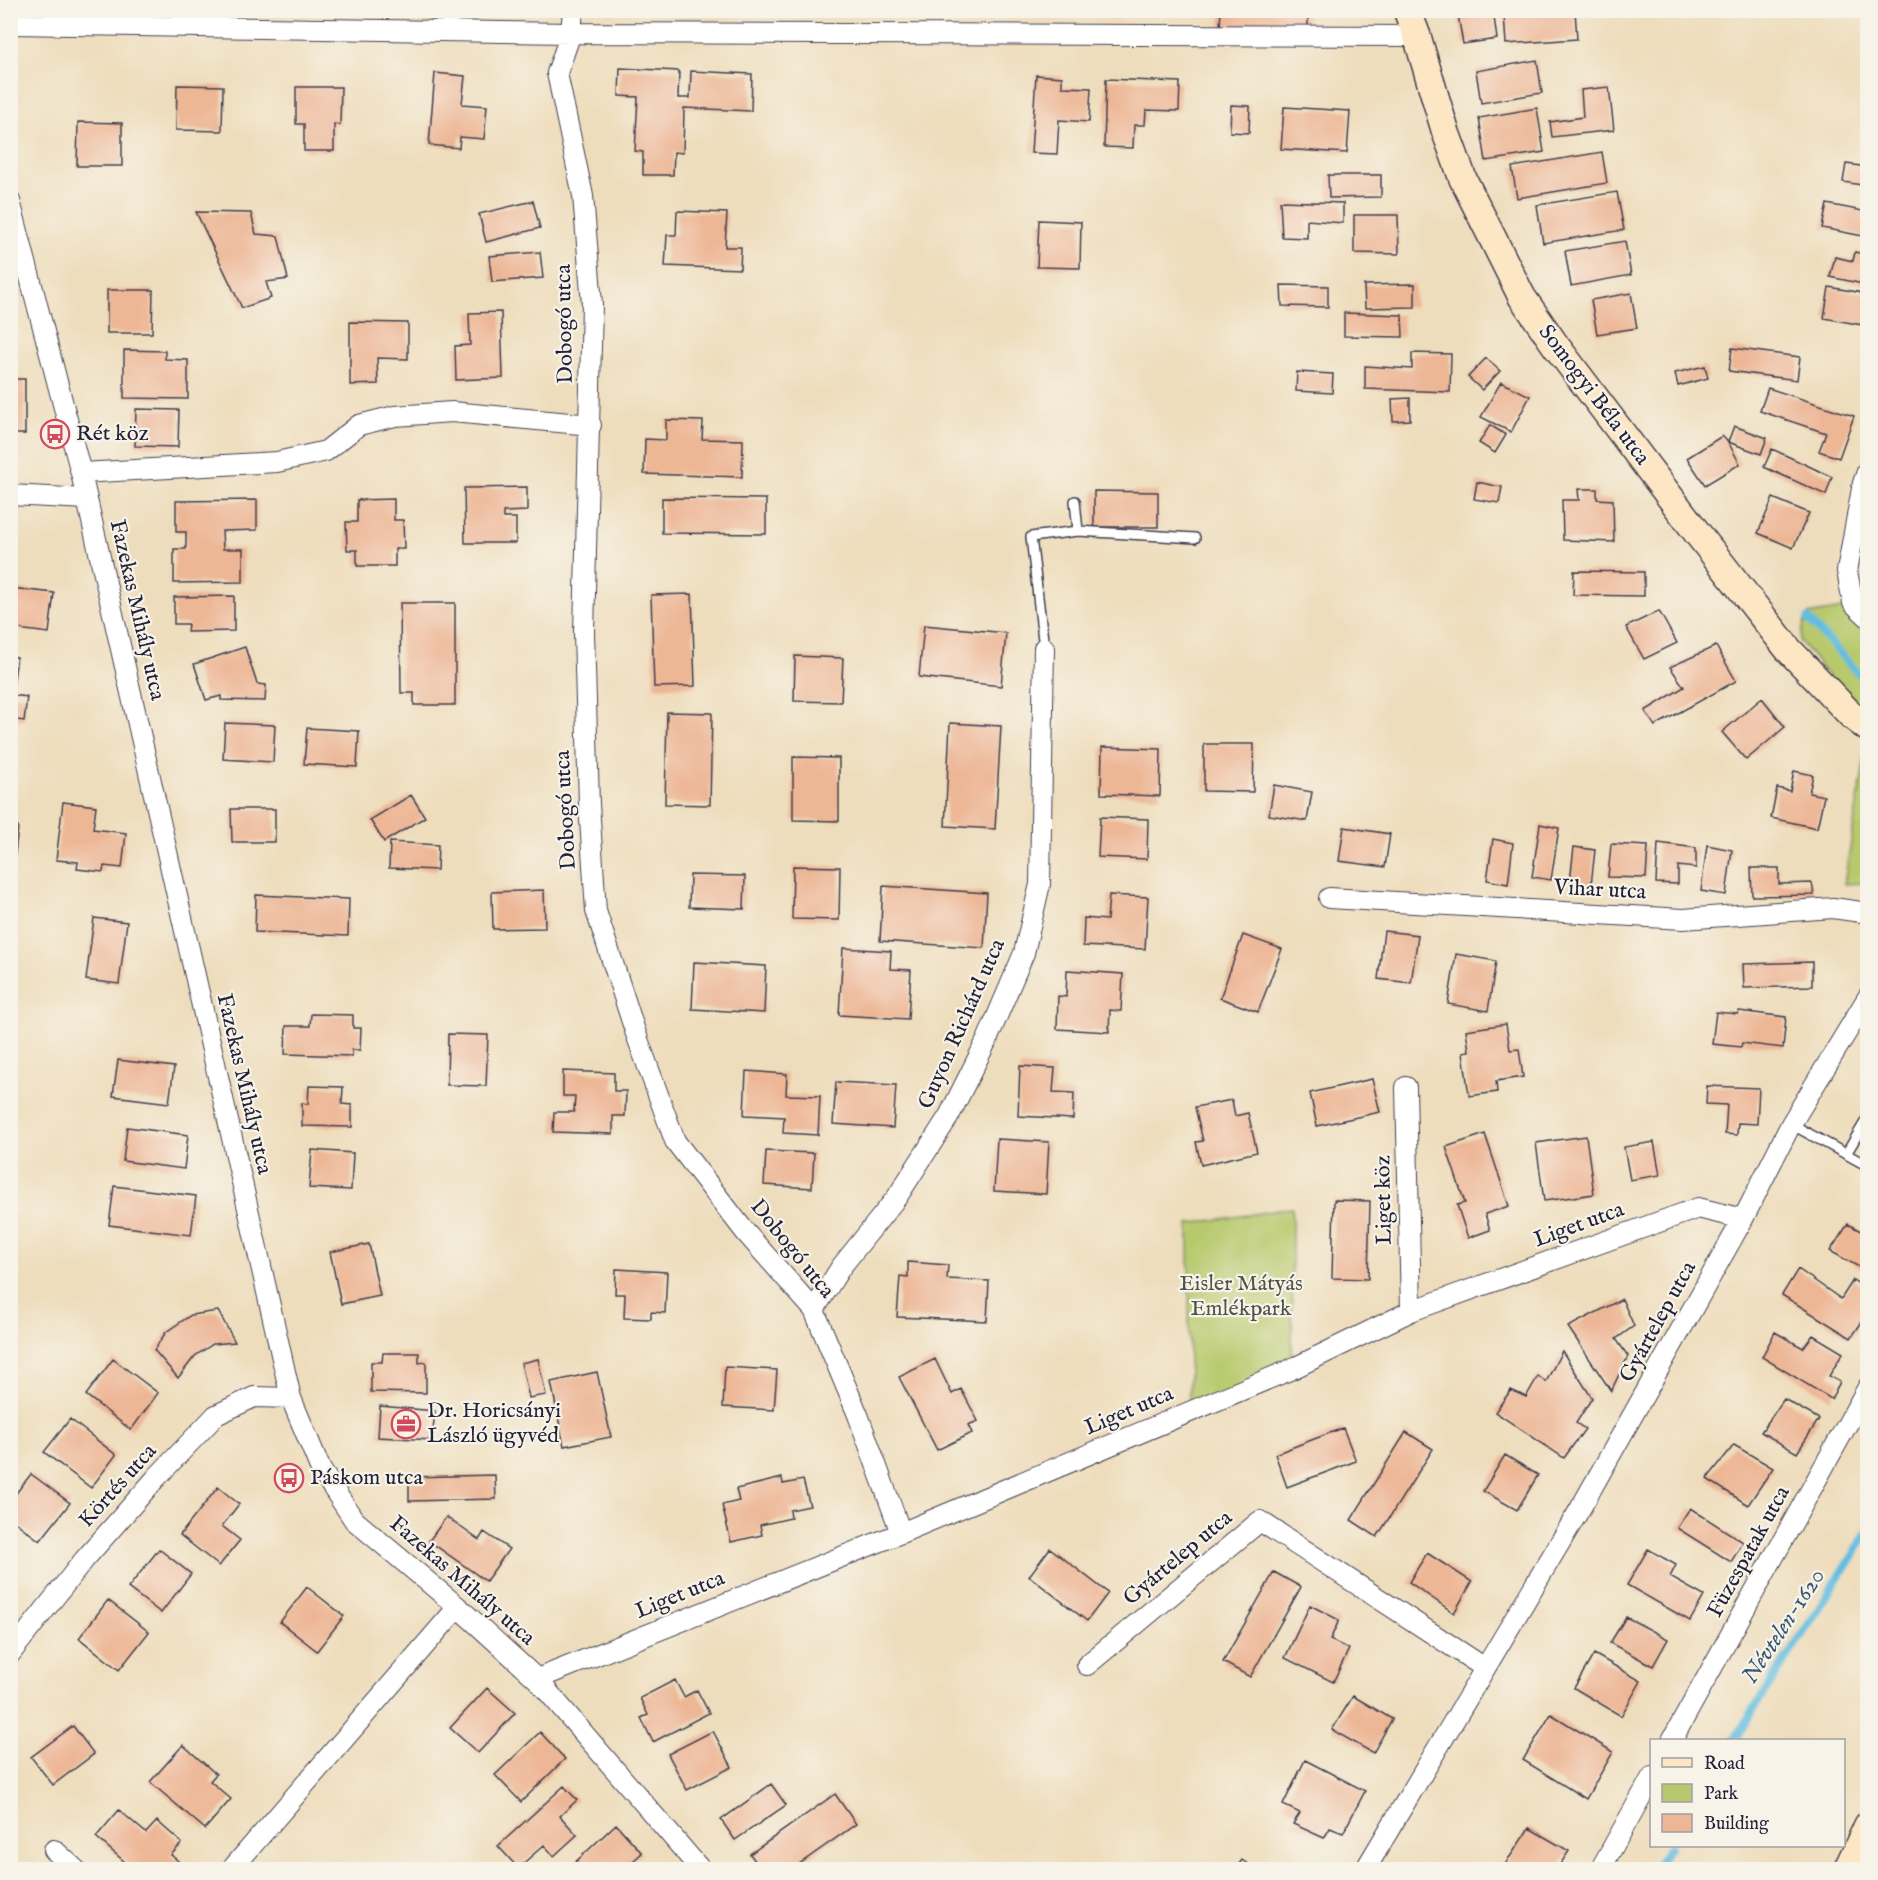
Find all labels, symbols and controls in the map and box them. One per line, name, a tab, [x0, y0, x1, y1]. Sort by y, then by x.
street label: Dobogó utca	[550, 263, 580, 384]
street label: Somogyi Béla utca	[1532, 319, 1656, 471]
bus stop icon: Rét köz	[39, 418, 71, 450]
place label: Rét köz	[76, 420, 149, 448]
street label: Fazekas Mihály utca	[103, 517, 171, 703]
street label: Dobogó utca	[549, 749, 583, 870]
street label: Vihar utca	[1552, 874, 1647, 906]
street label: Guyon Richárd utca	[912, 934, 1012, 1113]
street label: Fazekas Mihály utca	[210, 991, 278, 1177]
street label: Liget köz	[1369, 1155, 1399, 1245]
street label: Dobogó utca	[743, 1194, 841, 1305]
street label: Liget utca	[1530, 1196, 1628, 1254]
street label: Gyártelep utca	[1613, 1256, 1703, 1387]
park label: Eisler Mátyás Emlékpark	[1179, 1270, 1303, 1323]
street label: Liget utca	[1080, 1380, 1178, 1442]
place label: Dr. Horicsányi László ügyvéd	[427, 1397, 561, 1450]
office icon: Dr. Horicsányi László ügyvéd	[390, 1408, 422, 1440]
street label: Körtés utca	[73, 1438, 163, 1534]
bus stop icon: Páskom utca	[273, 1462, 305, 1494]
place label: Páskom utca	[310, 1464, 423, 1492]
street label: Füzespatak utca	[1701, 1481, 1797, 1623]
street label: Gyártelep utca	[1118, 1504, 1239, 1612]
street label: Fazekas Mihály utca	[383, 1510, 541, 1652]
water label: Névtelen-1620	[1735, 1562, 1833, 1690]
street label: Liget utca	[631, 1564, 729, 1626]
legend	[1650, 1739, 1845, 1847]
text: Road	[1704, 1753, 1745, 1776]
text: Park	[1704, 1783, 1739, 1806]
text: Building	[1704, 1813, 1769, 1836]

